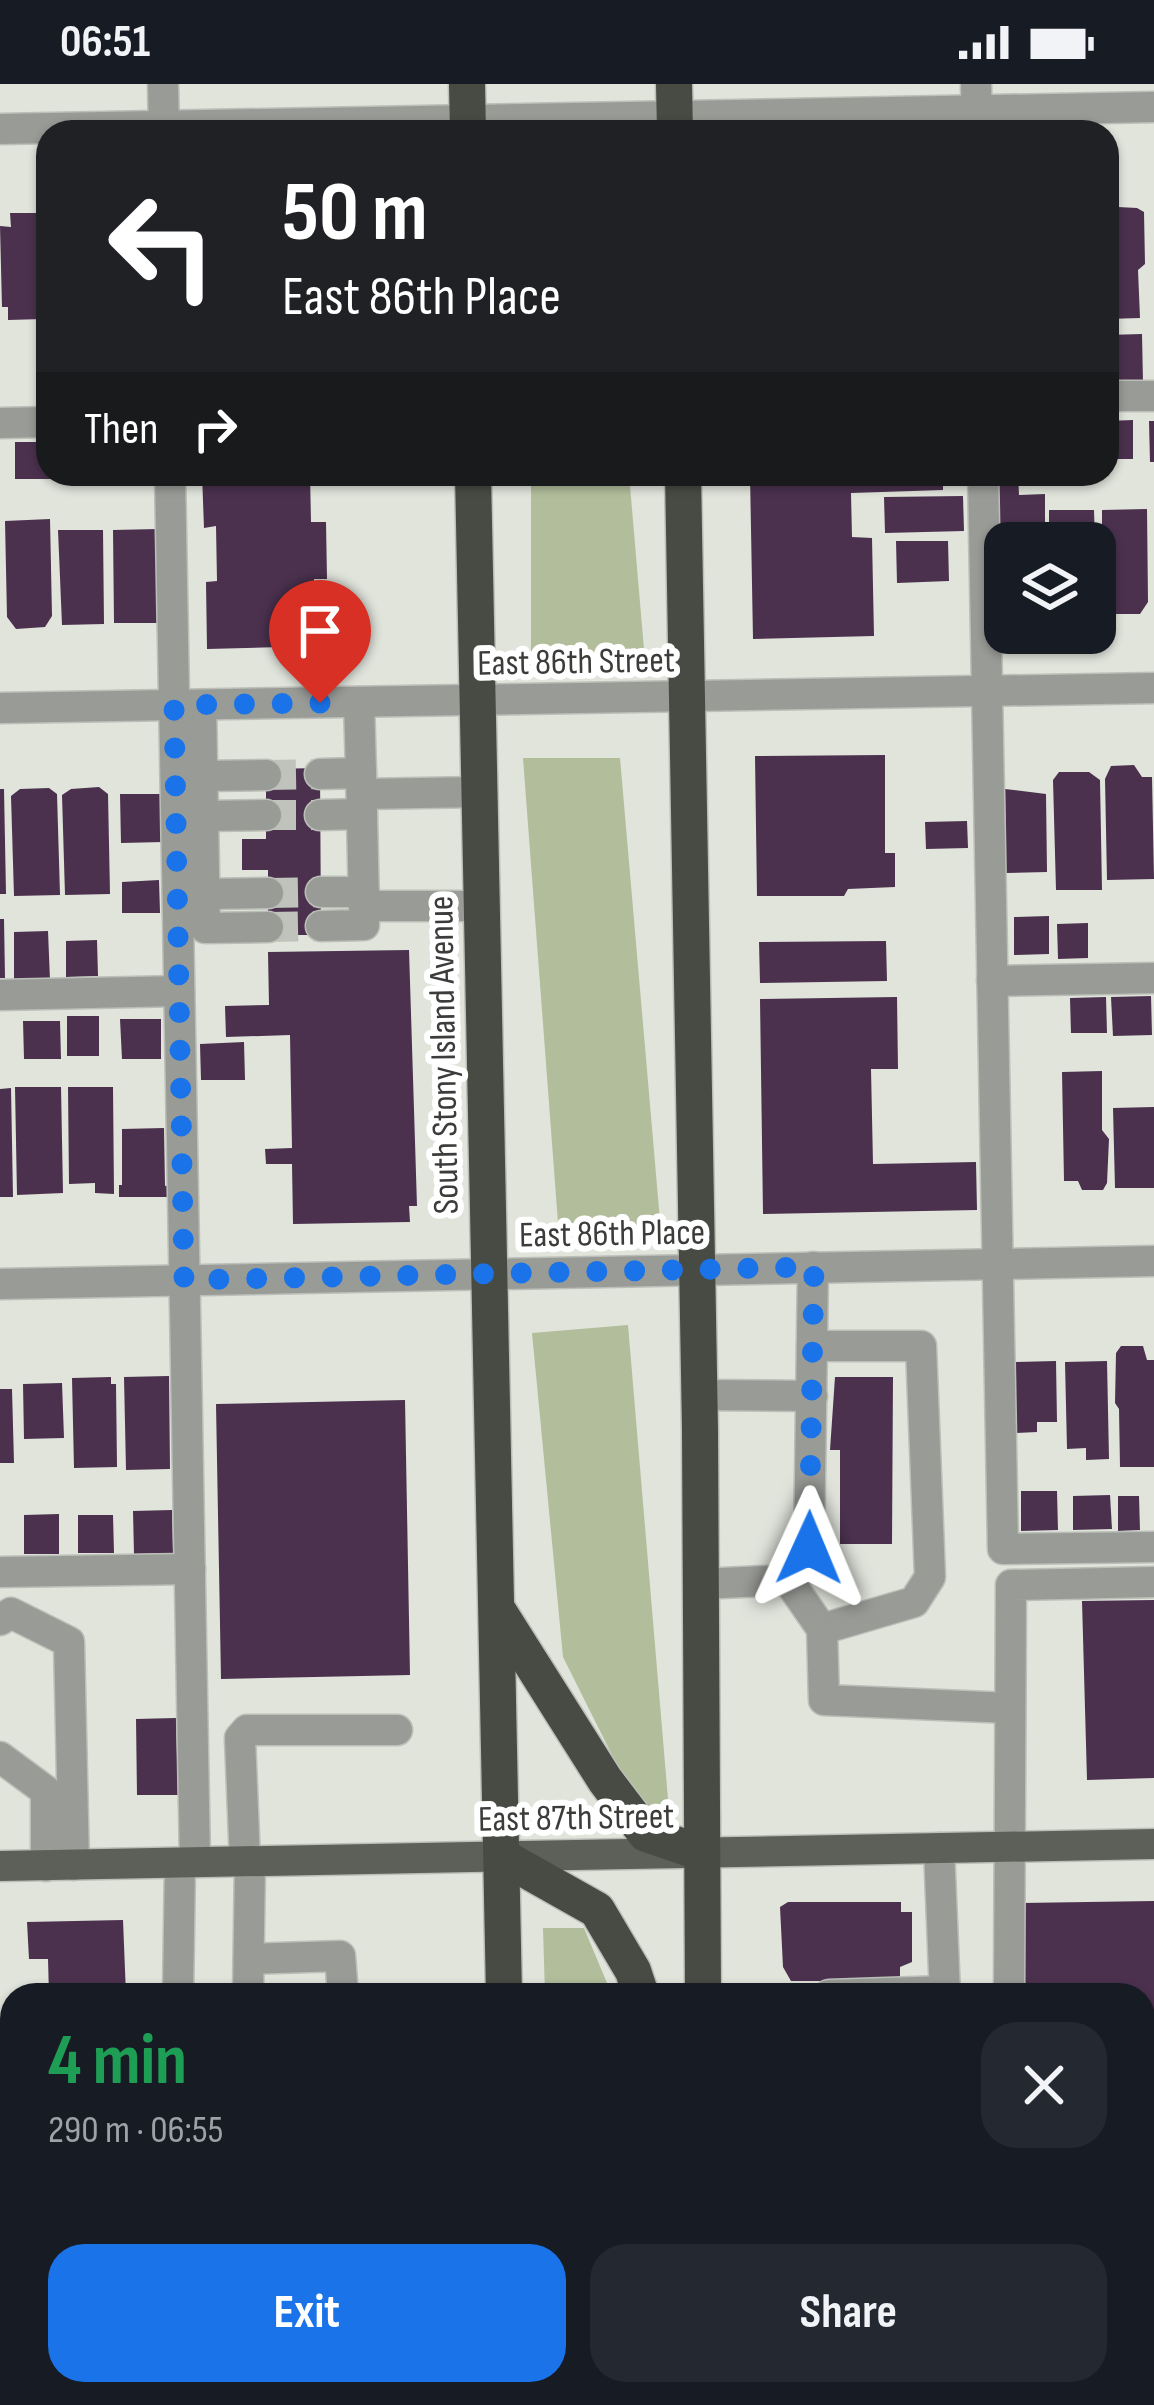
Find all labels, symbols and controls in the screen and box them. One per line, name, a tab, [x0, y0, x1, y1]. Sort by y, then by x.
text: 06:51	[60, 15, 150, 70]
text: 50 m	[282, 163, 428, 264]
icon: left	[84, 168, 240, 324]
text: East 86th Place	[282, 265, 561, 330]
icon: right	[182, 396, 248, 462]
text: Then	[84, 402, 158, 457]
map controls	[984, 522, 1116, 654]
button: layers	[984, 522, 1116, 654]
pin	[269, 580, 371, 703]
icon: arrive	[287, 598, 353, 664]
street label: East 86th Street	[477, 639, 675, 686]
street label: South Stony Island Avenue	[420, 895, 469, 1215]
street label: East 86th Place	[519, 1211, 705, 1258]
position arrow	[746, 1485, 872, 1611]
street label: East 87th Street	[478, 1795, 675, 1842]
text: 4 min	[48, 2018, 187, 2105]
button: close	[981, 2022, 1107, 2148]
text: 290 m · 06:55	[48, 2107, 223, 2154]
button: Exit	[48, 2244, 566, 2382]
button: Share	[590, 2244, 1107, 2382]

